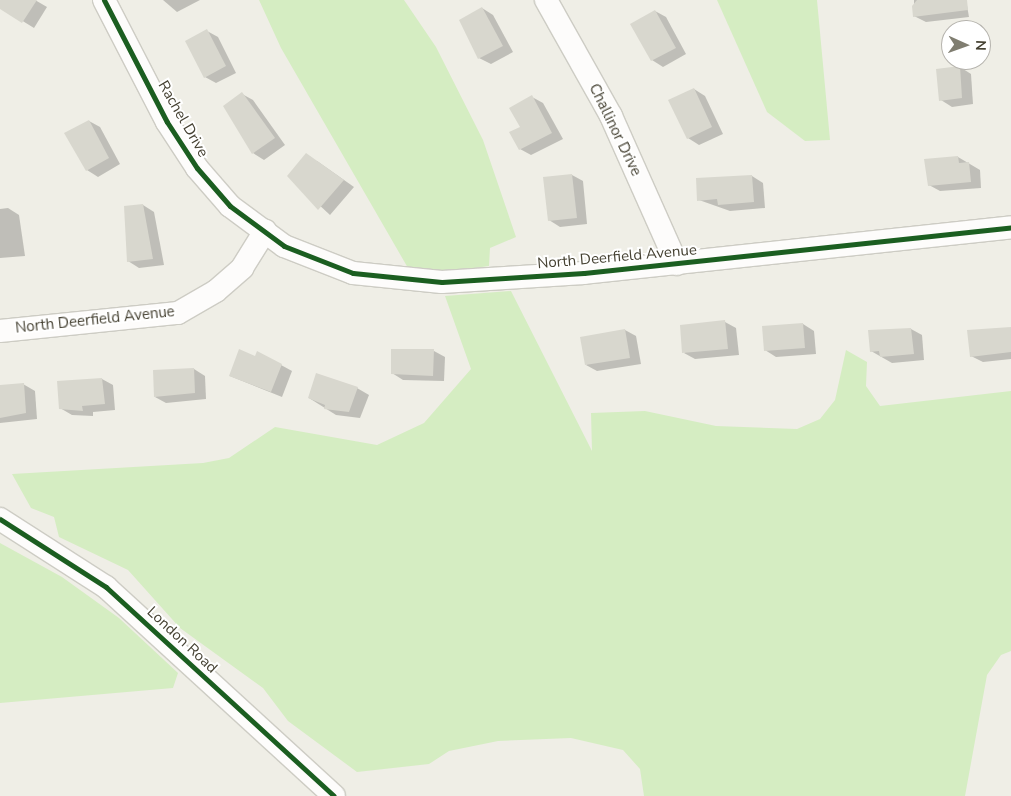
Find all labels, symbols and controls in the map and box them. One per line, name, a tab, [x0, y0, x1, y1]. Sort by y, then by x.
north arrow	[941, 20, 991, 70]
text: N	[971, 40, 990, 51]
street label: Rachel Drive	[154, 78, 212, 160]
street label: Challinor Drive	[585, 81, 645, 179]
street label: North Deerfield Avenue	[536, 241, 698, 273]
street label: North Deerfield Avenue	[14, 303, 176, 337]
street label: London Road	[143, 603, 221, 677]

